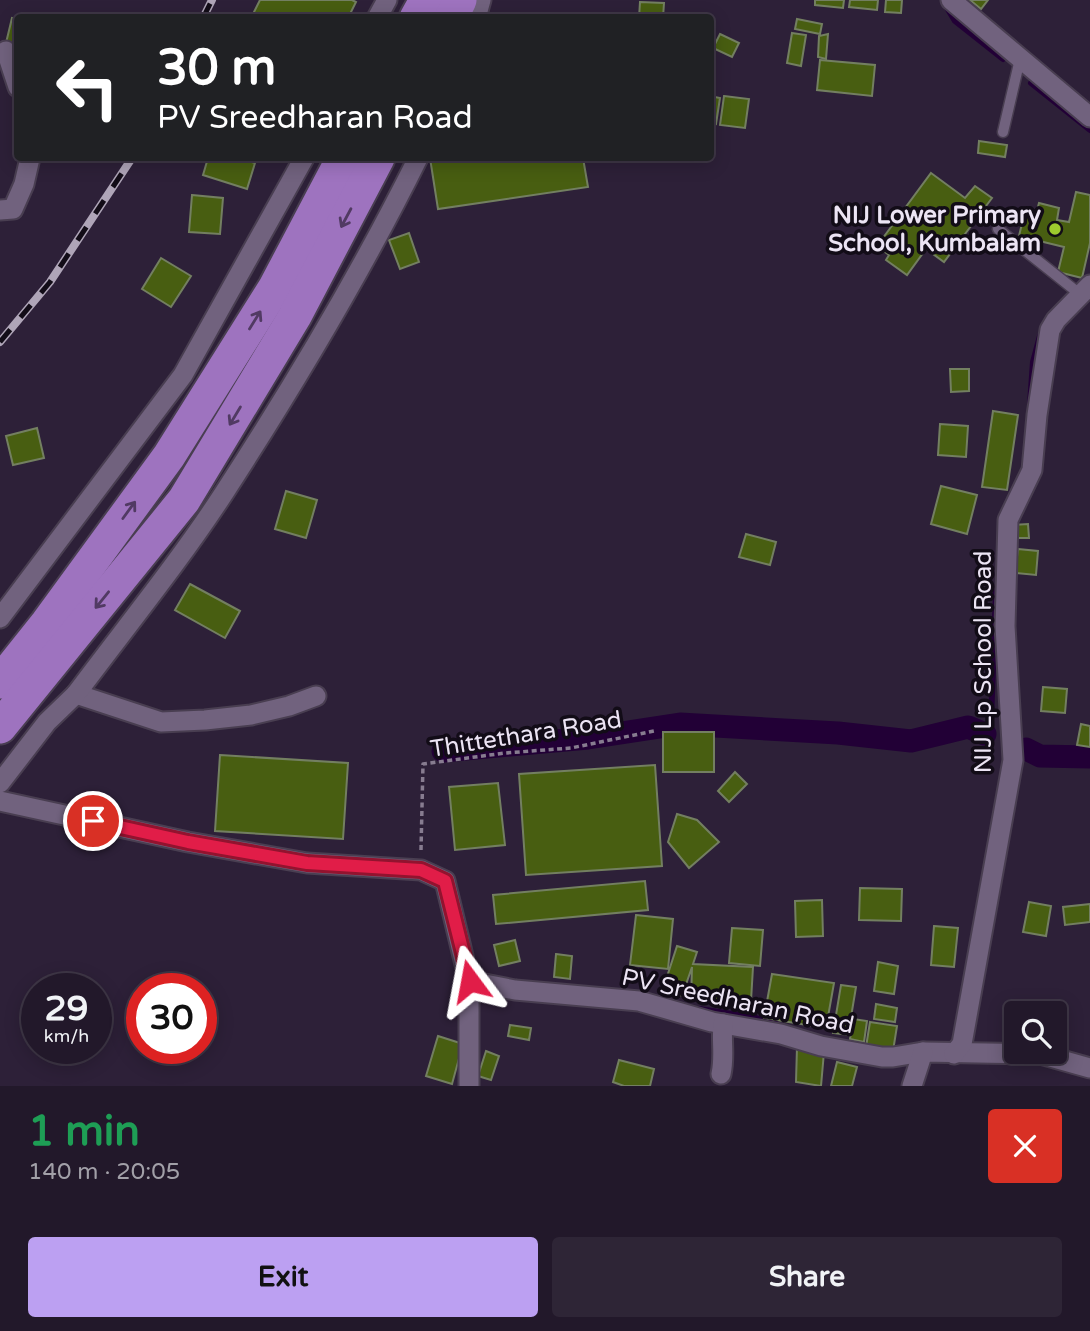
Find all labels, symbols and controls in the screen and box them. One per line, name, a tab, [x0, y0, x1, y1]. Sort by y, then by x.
text: 30 m	[157, 39, 276, 98]
icon: left	[42, 42, 133, 133]
text: PV Sreedharan Road	[157, 99, 473, 137]
place label: NIJ Lower Primary School, Kumbalam	[828, 201, 1041, 258]
one-way arrow	[339, 207, 353, 228]
marker: NIJ Lower Primary School, Kumbalam	[1047, 221, 1063, 237]
one-way arrow	[248, 311, 262, 331]
one-way arrow	[227, 406, 242, 425]
one-way arrow	[122, 501, 136, 520]
street label: NIJ Lp School Road	[969, 551, 998, 773]
one-way arrow	[94, 591, 110, 609]
street label: Thittethara Road	[428, 705, 624, 764]
pin	[63, 791, 123, 851]
icon: arrive	[74, 802, 112, 840]
position arrow	[433, 944, 507, 1018]
street label: PV Sreedharan Road	[619, 963, 857, 1040]
speed limit sign: 30	[126, 973, 217, 1064]
text: 29	[45, 988, 88, 1030]
map controls	[1004, 1001, 1067, 1064]
button: search	[1004, 1001, 1067, 1064]
text: km/h	[44, 1025, 89, 1047]
text: 1 min	[28, 1106, 140, 1157]
button: close	[988, 1109, 1062, 1183]
text: 140 m · 20:05	[28, 1158, 180, 1186]
button: Exit	[28, 1237, 538, 1317]
button: Share	[552, 1237, 1062, 1317]

